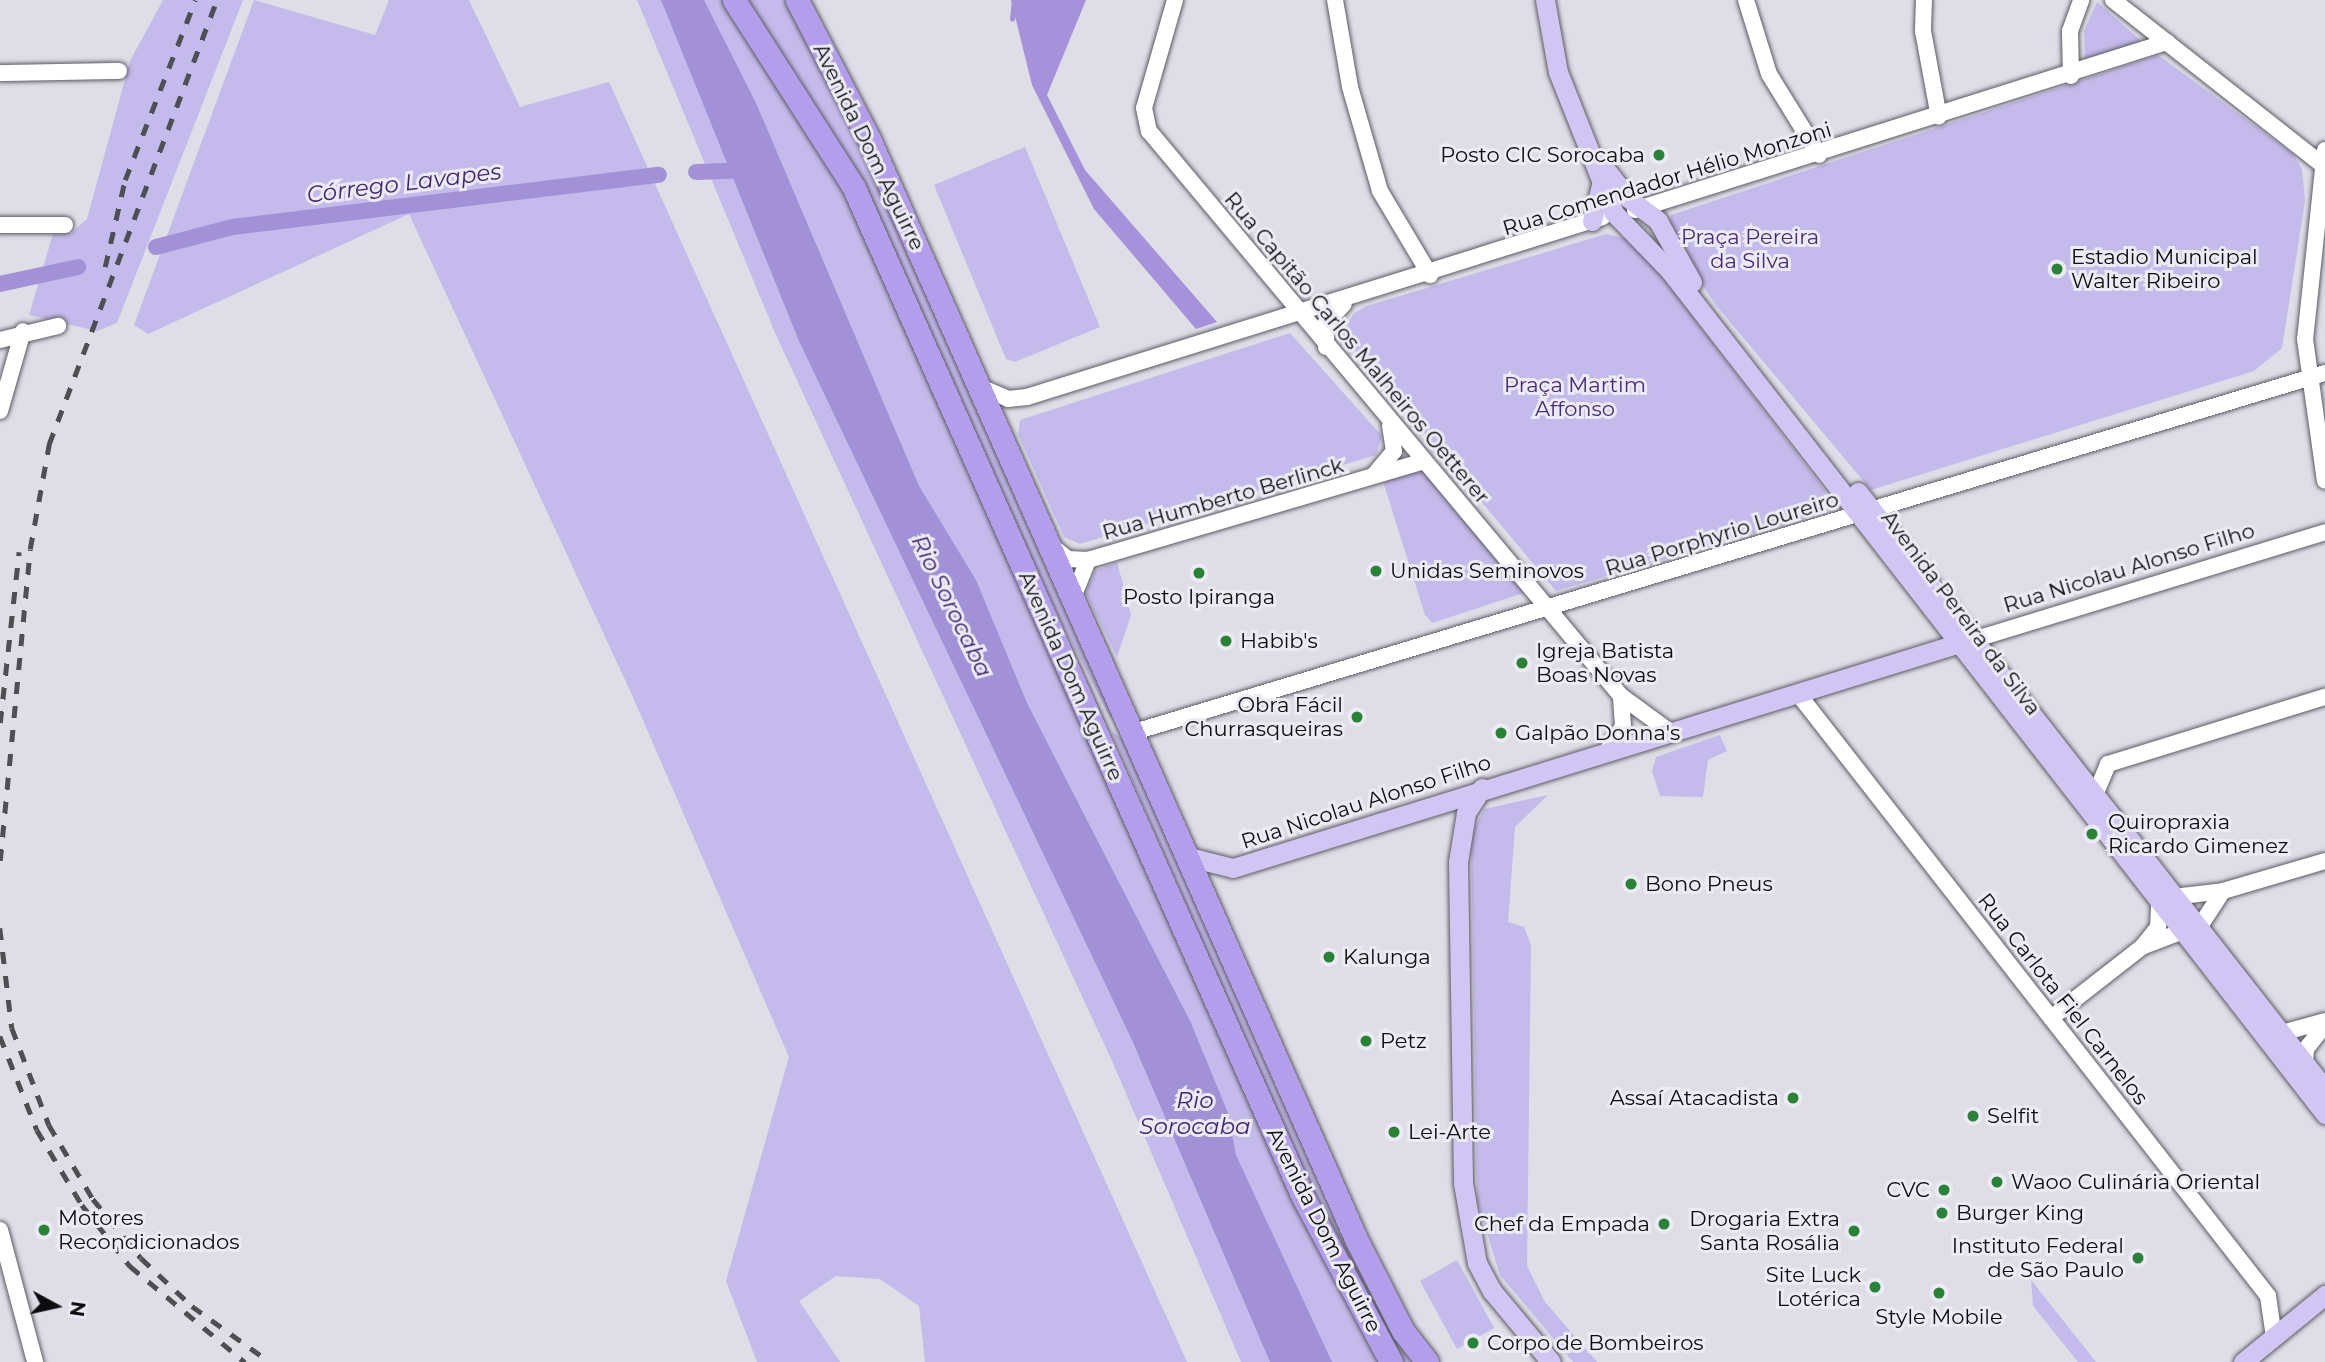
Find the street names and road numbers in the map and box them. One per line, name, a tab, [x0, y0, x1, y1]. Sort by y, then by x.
street label: Avenida Dom Aguirre	[808, 40, 930, 254]
street label: Rua Comendador Hélio Monzoni	[1500, 117, 1834, 241]
street label: Rua Capitão Carlos Malheiros Oetterer	[1219, 187, 1495, 509]
street label: Rua Humberto Berlinck	[1100, 452, 1346, 546]
street label: Rua Porphyrio Loureiro	[1602, 486, 1842, 582]
street label: Avenida Pereira da Silva	[1876, 506, 2046, 720]
street label: Rua Nicolau Alonso Filho	[2000, 518, 2258, 618]
street label: Avenida Dom Aguirre	[1013, 567, 1129, 785]
street label: Rua Nicolau Alonso Filho	[1238, 750, 1494, 854]
street label: Rua Carlota Fiel Carnelos	[1973, 888, 2153, 1110]
street label: Avenida Dom Aguirre	[1261, 1123, 1387, 1337]

